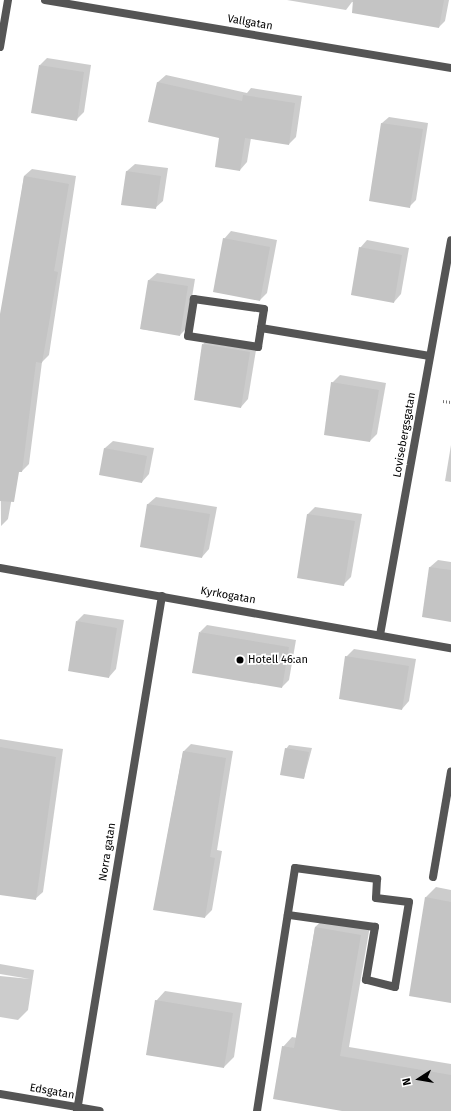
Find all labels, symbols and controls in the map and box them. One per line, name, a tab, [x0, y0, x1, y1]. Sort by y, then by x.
street label: Vallgatan	[226, 13, 274, 33]
street label: Lovisebergsgatan	[391, 391, 419, 479]
street label: Kyrkogatan	[199, 585, 257, 607]
place label: Hotell 46:an	[248, 653, 308, 667]
marker: Hotell 46:an	[235, 655, 245, 665]
street label: Norra gatan	[97, 822, 119, 882]
north arrow	[399, 1059, 439, 1099]
text: N	[400, 1077, 414, 1087]
street label: Edsgatan	[29, 1082, 75, 1102]

